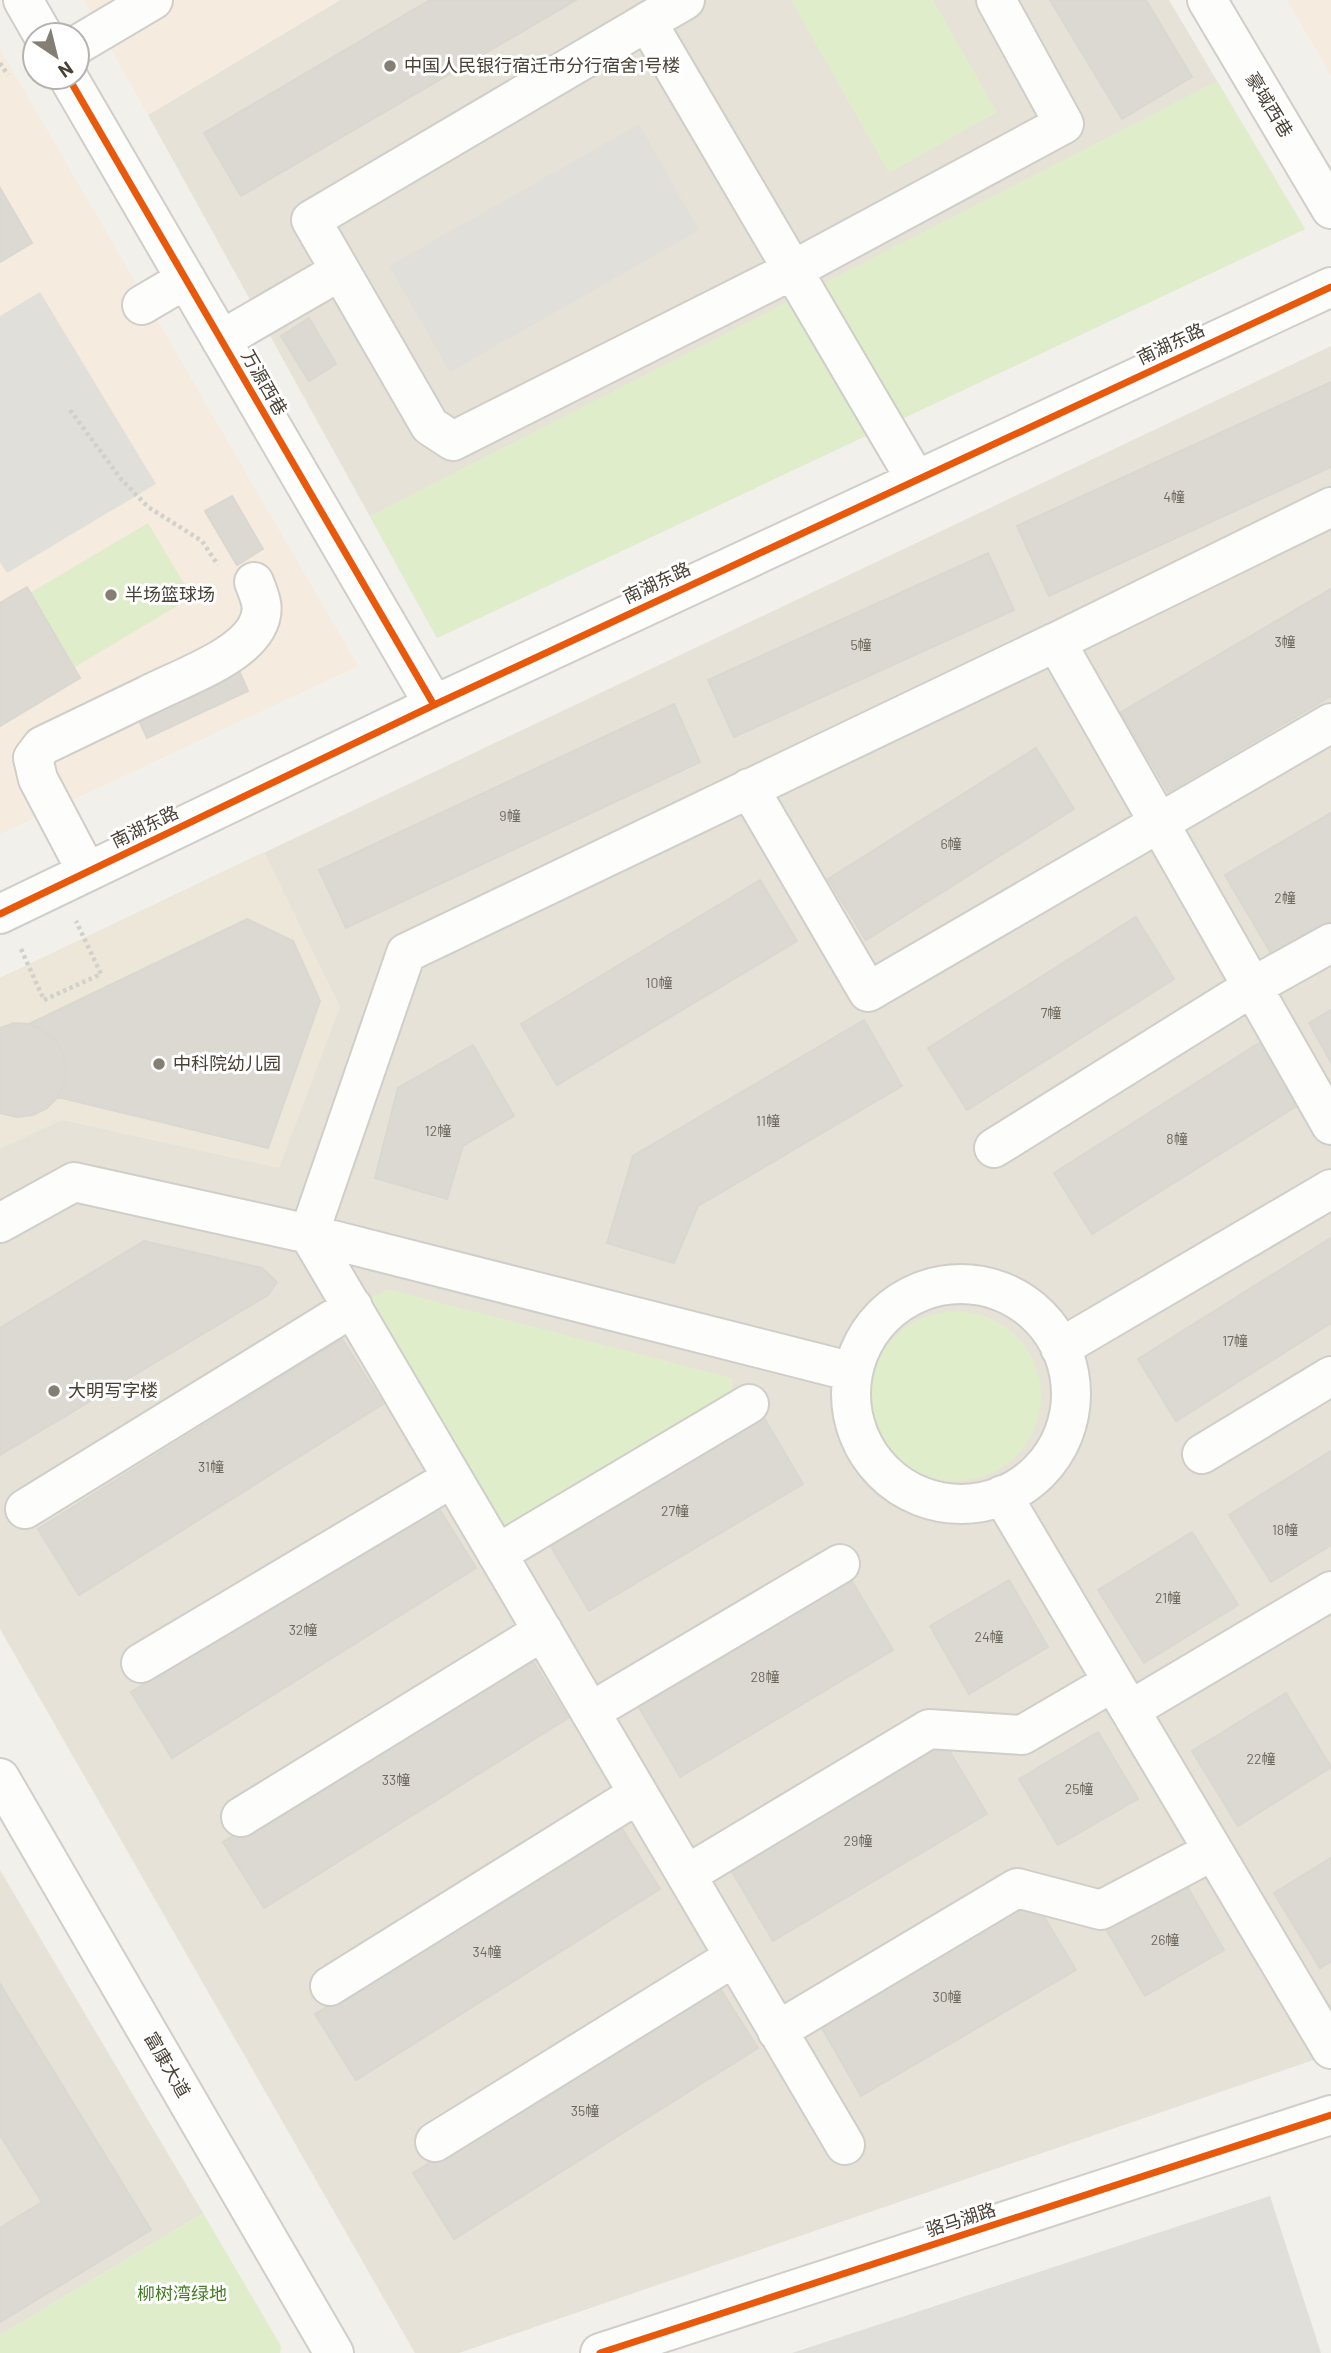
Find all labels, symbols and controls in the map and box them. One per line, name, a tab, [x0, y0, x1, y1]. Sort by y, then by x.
north arrow	[21, 21, 91, 91]
place label: 中国人民银行宿迁市分行宿舍1号楼	[404, 54, 680, 76]
text: N	[54, 57, 78, 83]
marker: 中国人民银行宿迁市分行宿舍1号楼	[382, 58, 398, 74]
street label: 豪域西巷	[1242, 68, 1298, 141]
street label: 南湖东路	[1133, 318, 1208, 368]
street label: 万源西巷	[237, 346, 292, 419]
house number: 4幢	[1163, 488, 1185, 505]
street label: 南湖东路	[619, 557, 694, 607]
place label: 半场篮球场	[125, 583, 215, 605]
marker: 半场篮球场	[103, 587, 119, 603]
house number: 3幢	[1274, 633, 1296, 650]
house number: 5幢	[850, 636, 872, 653]
street label: 南湖东路	[107, 800, 182, 852]
house number: 9幢	[499, 807, 521, 824]
house number: 6幢	[940, 835, 962, 852]
house number: 2幢	[1274, 889, 1296, 906]
house number: 10幢	[646, 974, 672, 991]
house number: 7幢	[1041, 1004, 1061, 1021]
place label: 中科院幼儿园	[173, 1052, 281, 1074]
marker: 中科院幼儿园	[151, 1056, 167, 1072]
house number: 11幢	[756, 1112, 780, 1129]
house number: 12幢	[425, 1122, 451, 1139]
house number: 8幢	[1166, 1130, 1188, 1147]
house number: 17幢	[1222, 1332, 1248, 1349]
place label: 大明写字楼	[68, 1379, 158, 1401]
marker: 大明写字楼	[46, 1383, 62, 1399]
house number: 31幢	[198, 1458, 224, 1475]
house number: 27幢	[661, 1502, 689, 1519]
house number: 18幢	[1272, 1521, 1298, 1538]
house number: 21幢	[1155, 1589, 1181, 1606]
house number: 32幢	[289, 1621, 317, 1638]
house number: 24幢	[974, 1628, 1004, 1645]
house number: 28幢	[751, 1668, 779, 1685]
house number: 22幢	[1246, 1750, 1276, 1767]
house number: 33幢	[382, 1771, 410, 1788]
house number: 25幢	[1065, 1780, 1093, 1797]
house number: 29幢	[844, 1832, 872, 1849]
house number: 26幢	[1151, 1931, 1179, 1948]
house number: 34幢	[473, 1943, 501, 1960]
house number: 30幢	[932, 1988, 962, 2005]
street label: 富康大道	[140, 2028, 195, 2101]
house number: 35幢	[571, 2102, 599, 2119]
street label: 骆马湖路	[923, 2197, 998, 2241]
park label: 柳树湾绿地	[137, 2282, 227, 2304]

